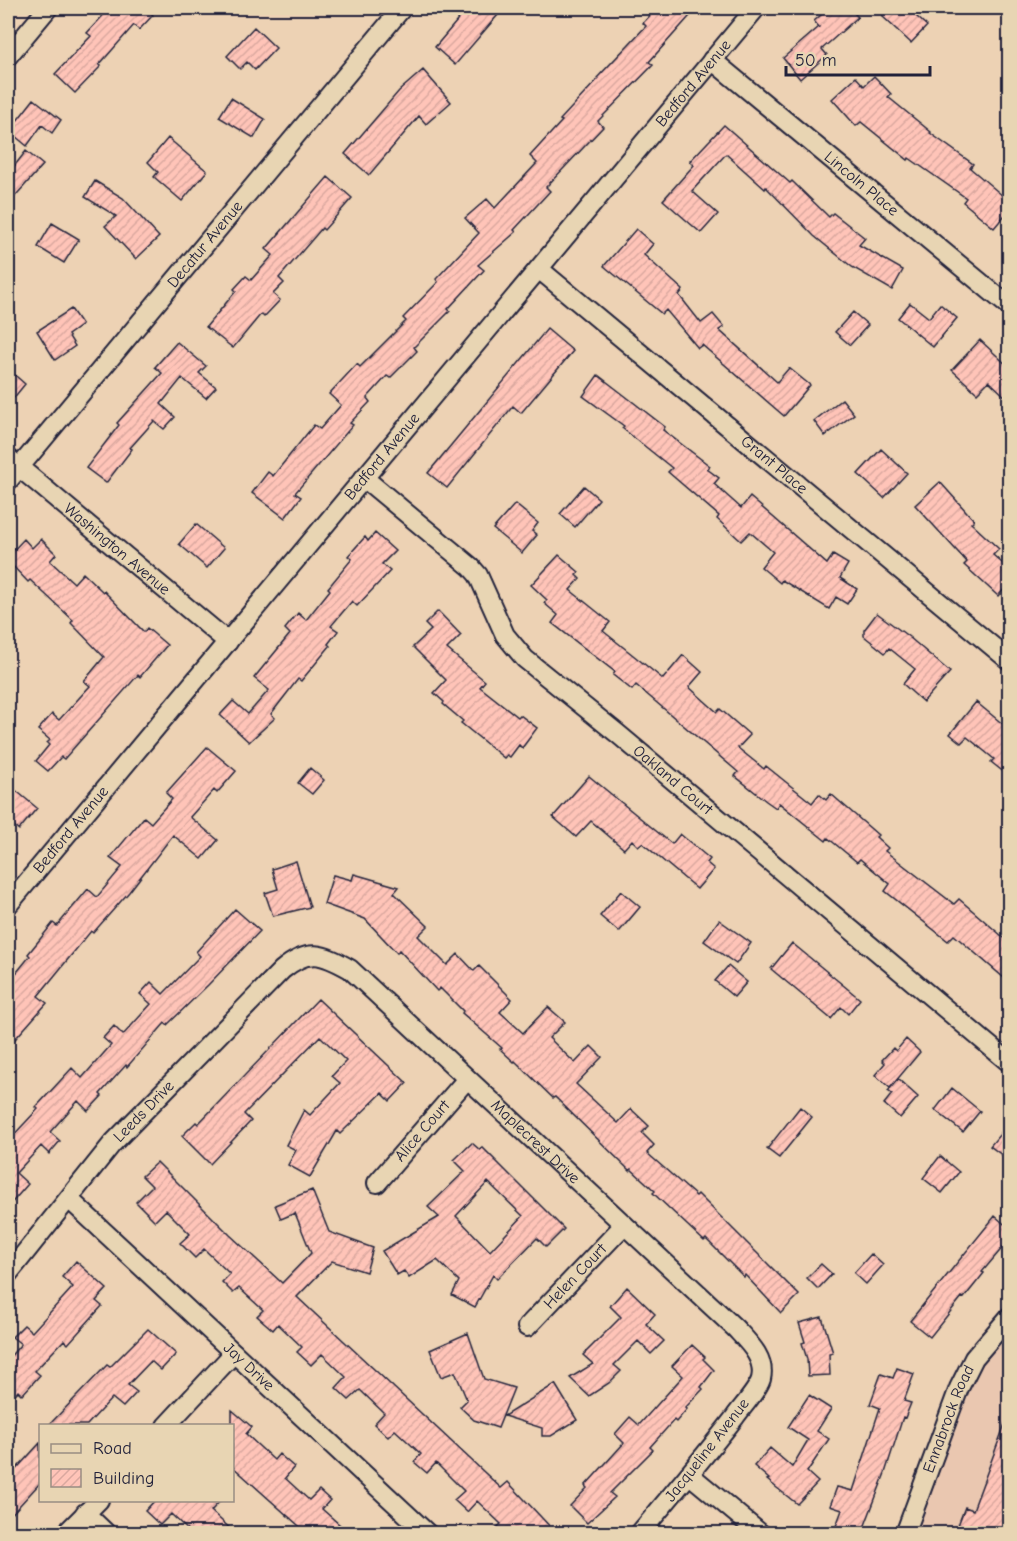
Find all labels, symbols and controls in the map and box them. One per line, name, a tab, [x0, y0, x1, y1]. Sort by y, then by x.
street label: Bedford Avenue	[652, 36, 735, 130]
scale bar	[786, 39, 930, 77]
text: 50 m	[795, 50, 837, 71]
street label: Lincoln Place	[821, 148, 902, 220]
street label: Decatur Avenue	[164, 197, 246, 291]
street label: Bedford Avenue	[341, 409, 423, 504]
street label: Grant Place	[737, 432, 811, 498]
street label: Washington Avenue	[60, 500, 174, 599]
street label: Oakland Court	[630, 742, 717, 819]
street label: Bedford Avenue	[29, 783, 112, 877]
street label: Leeds Drive	[110, 1077, 178, 1146]
street label: Alice Court	[391, 1096, 454, 1165]
street label: Maplecrest Drive	[487, 1096, 583, 1187]
street label: Helen Court	[540, 1240, 611, 1312]
street label: Jay Drive	[220, 1339, 278, 1395]
street label: Ennabrock Road	[919, 1362, 978, 1475]
street label: Jacqueline Avenue	[661, 1395, 753, 1505]
legend	[39, 1424, 234, 1502]
text: Road	[93, 1438, 132, 1459]
text: Building	[93, 1468, 155, 1489]

